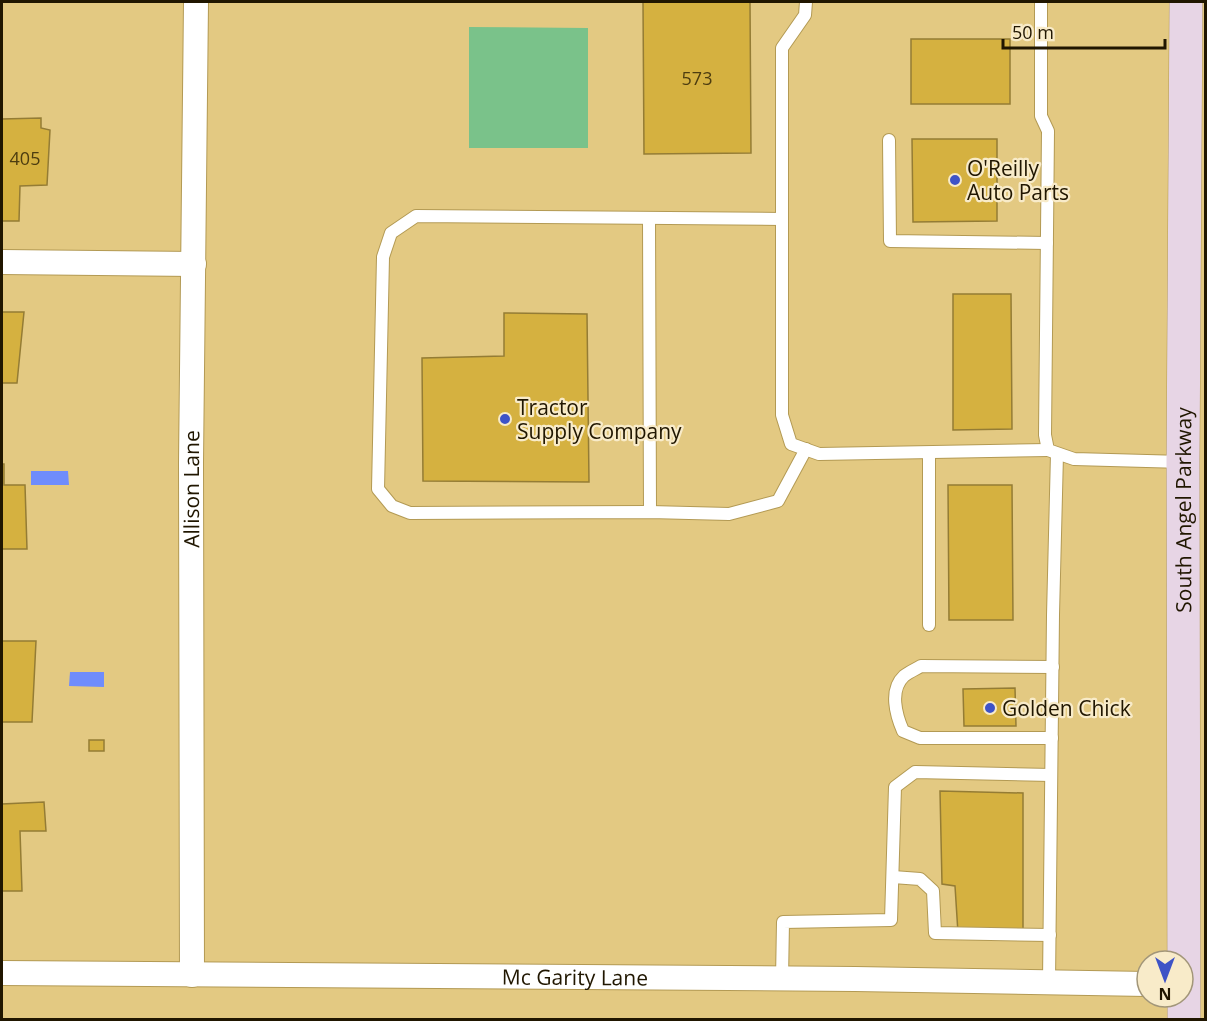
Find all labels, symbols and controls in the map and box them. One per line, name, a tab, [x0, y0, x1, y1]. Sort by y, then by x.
scale bar	[1003, 12, 1165, 50]
text: 50 m	[1012, 20, 1054, 44]
house number: 573	[682, 66, 712, 90]
house number: 405	[10, 146, 40, 170]
place label: O'Reilly Auto Parts	[967, 154, 1069, 206]
marker: O'Reilly Auto Parts	[948, 173, 962, 187]
place label: Tractor Supply Company	[517, 393, 682, 445]
street label: South Angel Parkway	[1169, 407, 1197, 613]
marker: Tractor Supply Company	[498, 412, 512, 426]
street label: Allison Lane	[177, 430, 205, 548]
place label: Golden Chick	[1002, 694, 1131, 722]
marker: Golden Chick	[983, 701, 997, 715]
north arrow	[1135, 949, 1195, 1009]
street label: Mc Garity Lane	[502, 963, 648, 992]
text: N	[1158, 983, 1172, 1005]

